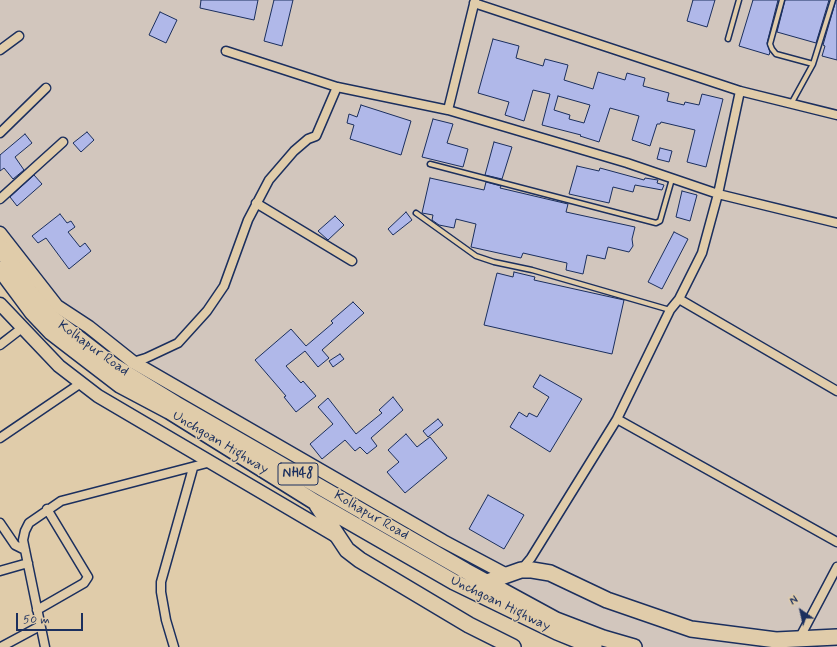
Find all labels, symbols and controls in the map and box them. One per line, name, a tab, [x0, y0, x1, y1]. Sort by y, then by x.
street label: Kolhapur Road	[54, 318, 132, 380]
street label: Unchgoan Highway	[169, 408, 271, 478]
road number: NH48	[278, 463, 318, 485]
street label: Kolhapur Road	[331, 488, 411, 544]
street label: Unchgoan Highway	[447, 573, 553, 635]
north arrow	[781, 591, 821, 631]
text: N	[787, 593, 801, 609]
scale bar	[18, 605, 85, 631]
text: 50 m	[23, 612, 50, 628]

